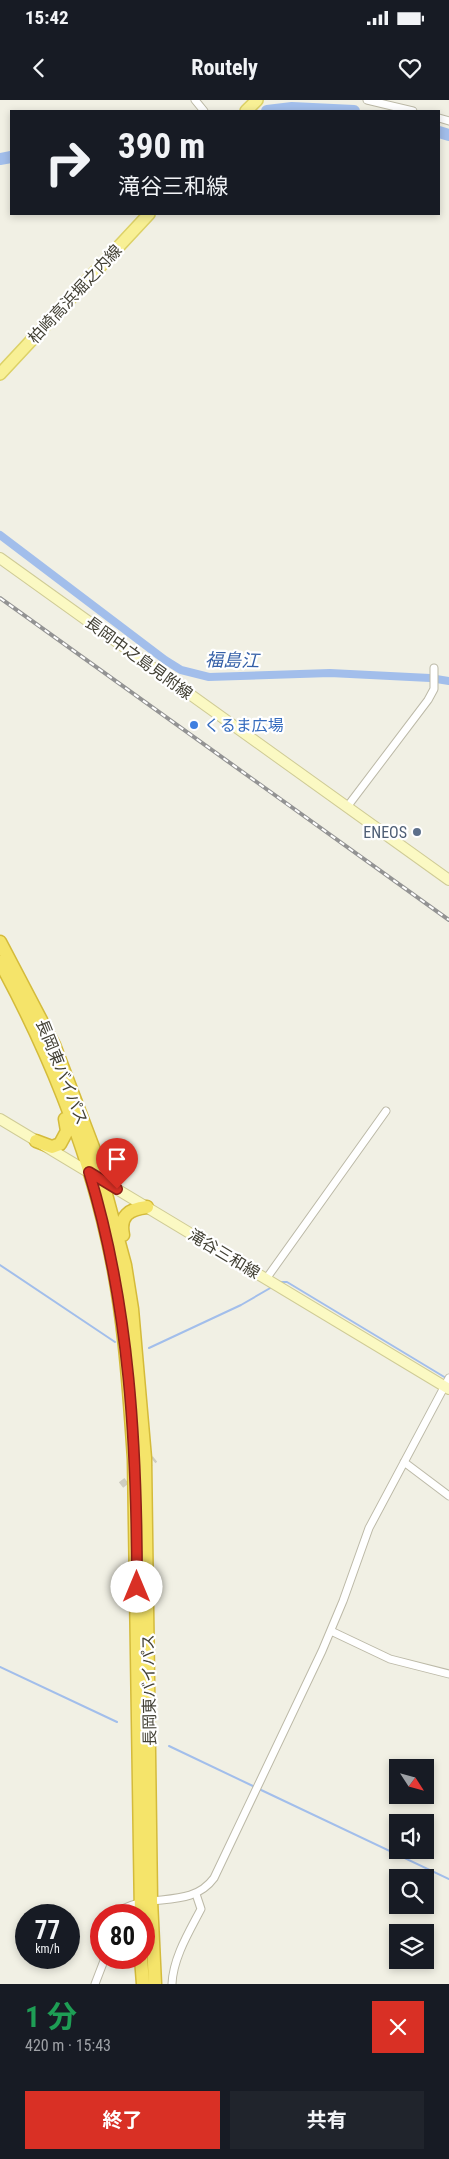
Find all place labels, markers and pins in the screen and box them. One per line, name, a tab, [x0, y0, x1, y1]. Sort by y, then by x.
place label: くるま広場	[204, 716, 284, 735]
marker: くるま広場	[188, 719, 200, 731]
place label: ENEOS	[363, 823, 407, 842]
marker: ENEOS	[411, 826, 423, 838]
pin	[96, 1138, 138, 1189]

